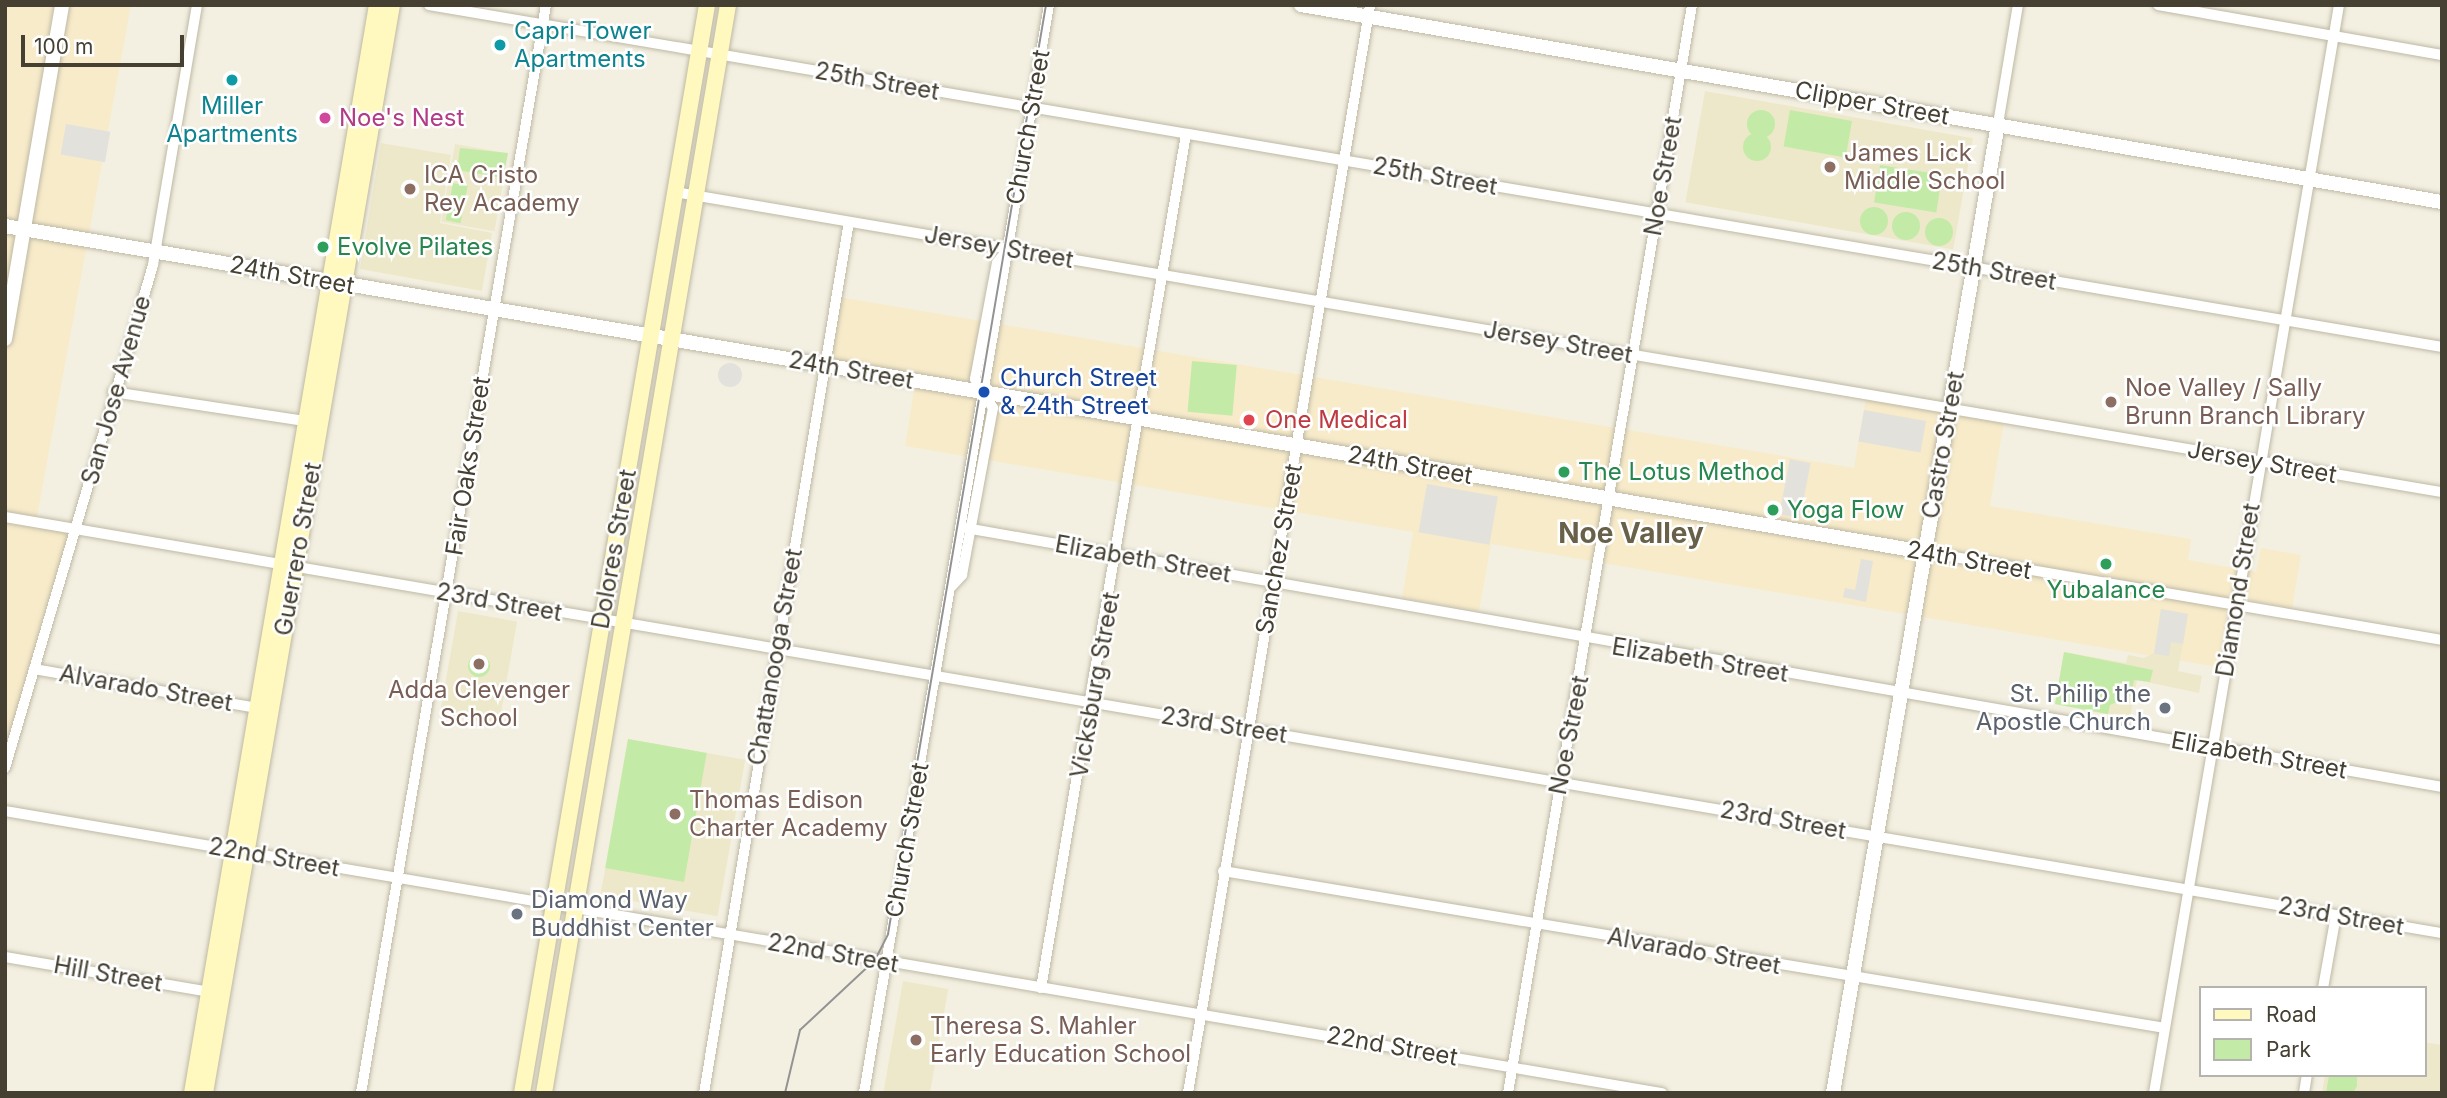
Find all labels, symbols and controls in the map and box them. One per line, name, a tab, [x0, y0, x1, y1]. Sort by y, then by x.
place label: Capri Tower Apartments	[514, 17, 651, 73]
scale bar	[24, 21, 187, 65]
text: 100 m	[34, 34, 93, 59]
marker: Capri Tower Apartments	[492, 37, 508, 53]
street label: Church Street	[1000, 47, 1056, 207]
street label: 25th Street	[813, 56, 941, 106]
marker: Miller Apartments	[224, 72, 240, 88]
street label: Clipper Street	[1793, 75, 1951, 131]
place label: Miller Apartments	[166, 92, 298, 148]
place label: Noe's Nest	[339, 104, 464, 132]
marker: Noe's Nest	[317, 110, 333, 126]
street label: Noe Street	[1638, 114, 1688, 238]
place label: James Lick Middle School	[1844, 139, 2005, 195]
street label: 25th Street	[1371, 151, 1499, 201]
marker: James Lick Middle School	[1822, 159, 1838, 175]
place label: ICA Cristo Rey Academy	[424, 161, 580, 217]
marker: ICA Cristo Rey Academy	[402, 181, 418, 197]
street label: Jersey Street	[922, 220, 1076, 274]
place label: Evolve Pilates	[337, 233, 493, 261]
marker: Evolve Pilates	[315, 239, 331, 255]
street label: 25th Street	[1930, 246, 2058, 296]
street label: 24th Street	[227, 250, 357, 300]
street label: San Jose Avenue	[75, 292, 157, 488]
street label: Jersey Street	[1481, 315, 1635, 369]
street label: 24th Street	[786, 345, 916, 395]
place label: Church Street & 24th Street	[1000, 364, 1157, 420]
street label: Castro Street	[1916, 369, 1970, 521]
street label: Fair Oaks Street	[440, 374, 496, 558]
place label: Noe Valley / Sally Brunn Branch Library	[2125, 374, 2366, 430]
marker: Church Street & 24th Street	[974, 382, 994, 402]
marker: Noe Valley / Sally Brunn Branch Library	[2103, 394, 2119, 410]
place label: One Medical	[1265, 406, 1408, 434]
marker: One Medical	[1239, 410, 1259, 430]
street label: Jersey Street	[2185, 435, 2339, 489]
street label: 24th Street	[1345, 440, 1475, 490]
place label: The Lotus Method	[1578, 458, 1785, 486]
street label: Guerrero Street	[269, 460, 327, 638]
street label: Sanchez Street	[1250, 462, 1308, 636]
marker: The Lotus Method	[1556, 464, 1572, 480]
street label: Dolores Street	[586, 467, 642, 631]
place label: Yoga Flow	[1787, 496, 1904, 524]
street label: Diamond Street	[2210, 501, 2266, 679]
marker: Yoga Flow	[1765, 502, 1781, 518]
district label: Noe Valley	[1558, 516, 1704, 550]
street label: Elizabeth Street	[1053, 529, 1233, 589]
street label: 24th Street	[1904, 535, 2034, 585]
street label: Chattanooga Street	[742, 546, 808, 768]
marker: Yubalance	[2098, 556, 2114, 572]
place label: Yubalance	[2046, 576, 2166, 604]
street label: 23rd Street	[434, 577, 564, 627]
street label: Vicksburg Street	[1064, 590, 1126, 780]
street label: Elizabeth Street	[1610, 632, 1790, 688]
marker: Adda Clevenger School	[471, 656, 487, 672]
street label: Alvarado Street	[57, 659, 235, 717]
street label: Noe Street	[1543, 673, 1595, 797]
place label: Adda Clevenger School	[388, 676, 570, 732]
place label: St. Philip the Apostle Church	[1976, 680, 2151, 736]
marker: St. Philip the Apostle Church	[2157, 700, 2173, 716]
street label: 23rd Street	[1159, 701, 1289, 749]
street label: Elizabeth Street	[2169, 725, 2349, 785]
street label: Church Street	[879, 760, 935, 920]
place label: Thomas Edison Charter Academy	[689, 786, 888, 842]
street label: 23rd Street	[1718, 795, 1848, 845]
marker: Thomas Edison Charter Academy	[667, 806, 683, 822]
street label: 22nd Street	[206, 831, 342, 883]
place label: Diamond Way Buddhist Center	[531, 886, 714, 942]
street label: 23rd Street	[2276, 891, 2406, 941]
marker: Diamond Way Buddhist Center	[509, 906, 525, 922]
street label: Alvarado Street	[1605, 922, 1783, 980]
street label: 22nd Street	[765, 927, 901, 979]
street label: Hill Street	[51, 950, 165, 998]
legend	[2198, 986, 2426, 1077]
text: Road	[2266, 1002, 2317, 1027]
place label: Theresa S. Mahler Early Education School	[930, 1012, 1191, 1068]
street label: 22nd Street	[1324, 1020, 1460, 1072]
marker: Theresa S. Mahler Early Education School	[908, 1032, 924, 1048]
text: Park	[2266, 1037, 2311, 1062]

